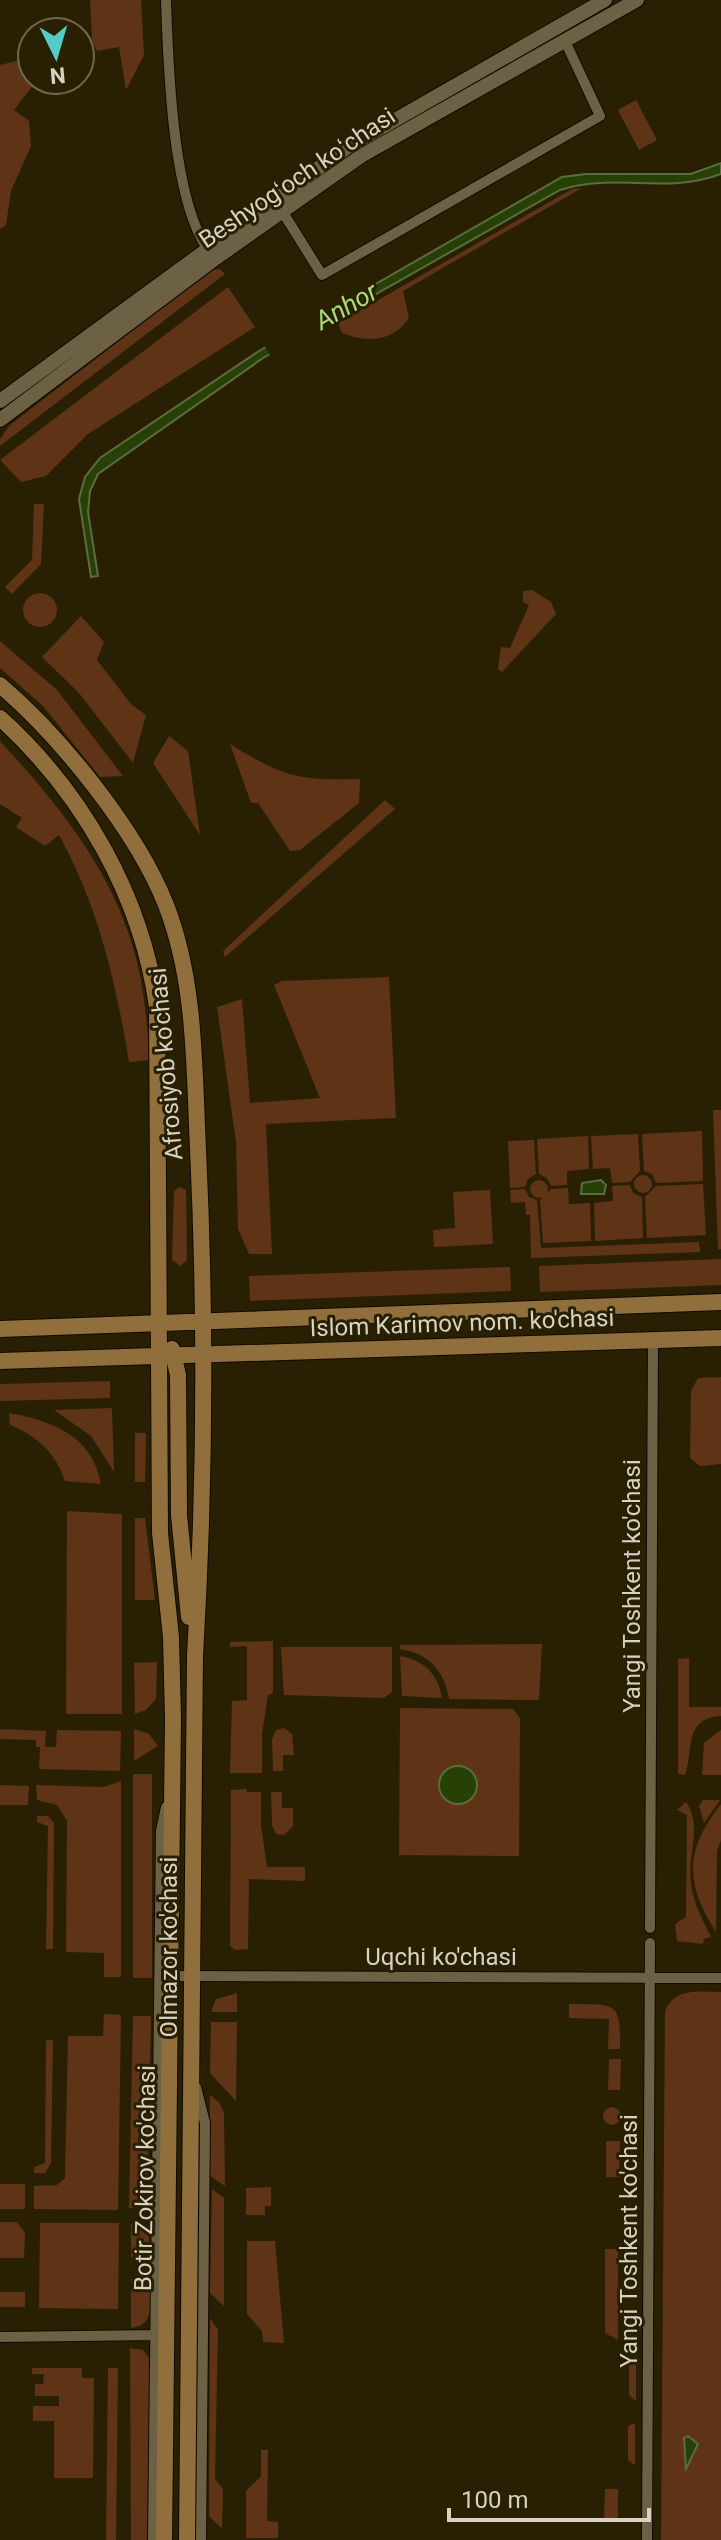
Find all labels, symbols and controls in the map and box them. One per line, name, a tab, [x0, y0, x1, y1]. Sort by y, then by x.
north arrow	[16, 16, 96, 96]
text: N	[49, 62, 67, 89]
street label: Beshyogʻoch koʻchasi	[194, 102, 400, 254]
water label: Anhor	[308, 275, 384, 337]
street label: Afrosiyob ko'chasi	[144, 967, 188, 1161]
street label: Islom Karimov nom. ko'chasi	[309, 1304, 615, 1342]
street label: Yangi Toshkent ko'chasi	[618, 1459, 646, 1713]
street label: Olmazor ko'chasi	[155, 1857, 183, 2037]
street label: Uqchi ko'chasi	[365, 1943, 517, 1971]
street label: Botir Zokirov ko'chasi	[129, 2065, 161, 2291]
street label: Yangi Toshkent ko'chasi	[615, 2114, 643, 2368]
scale bar	[449, 2472, 649, 2522]
text: 100 m	[461, 2486, 528, 2514]

